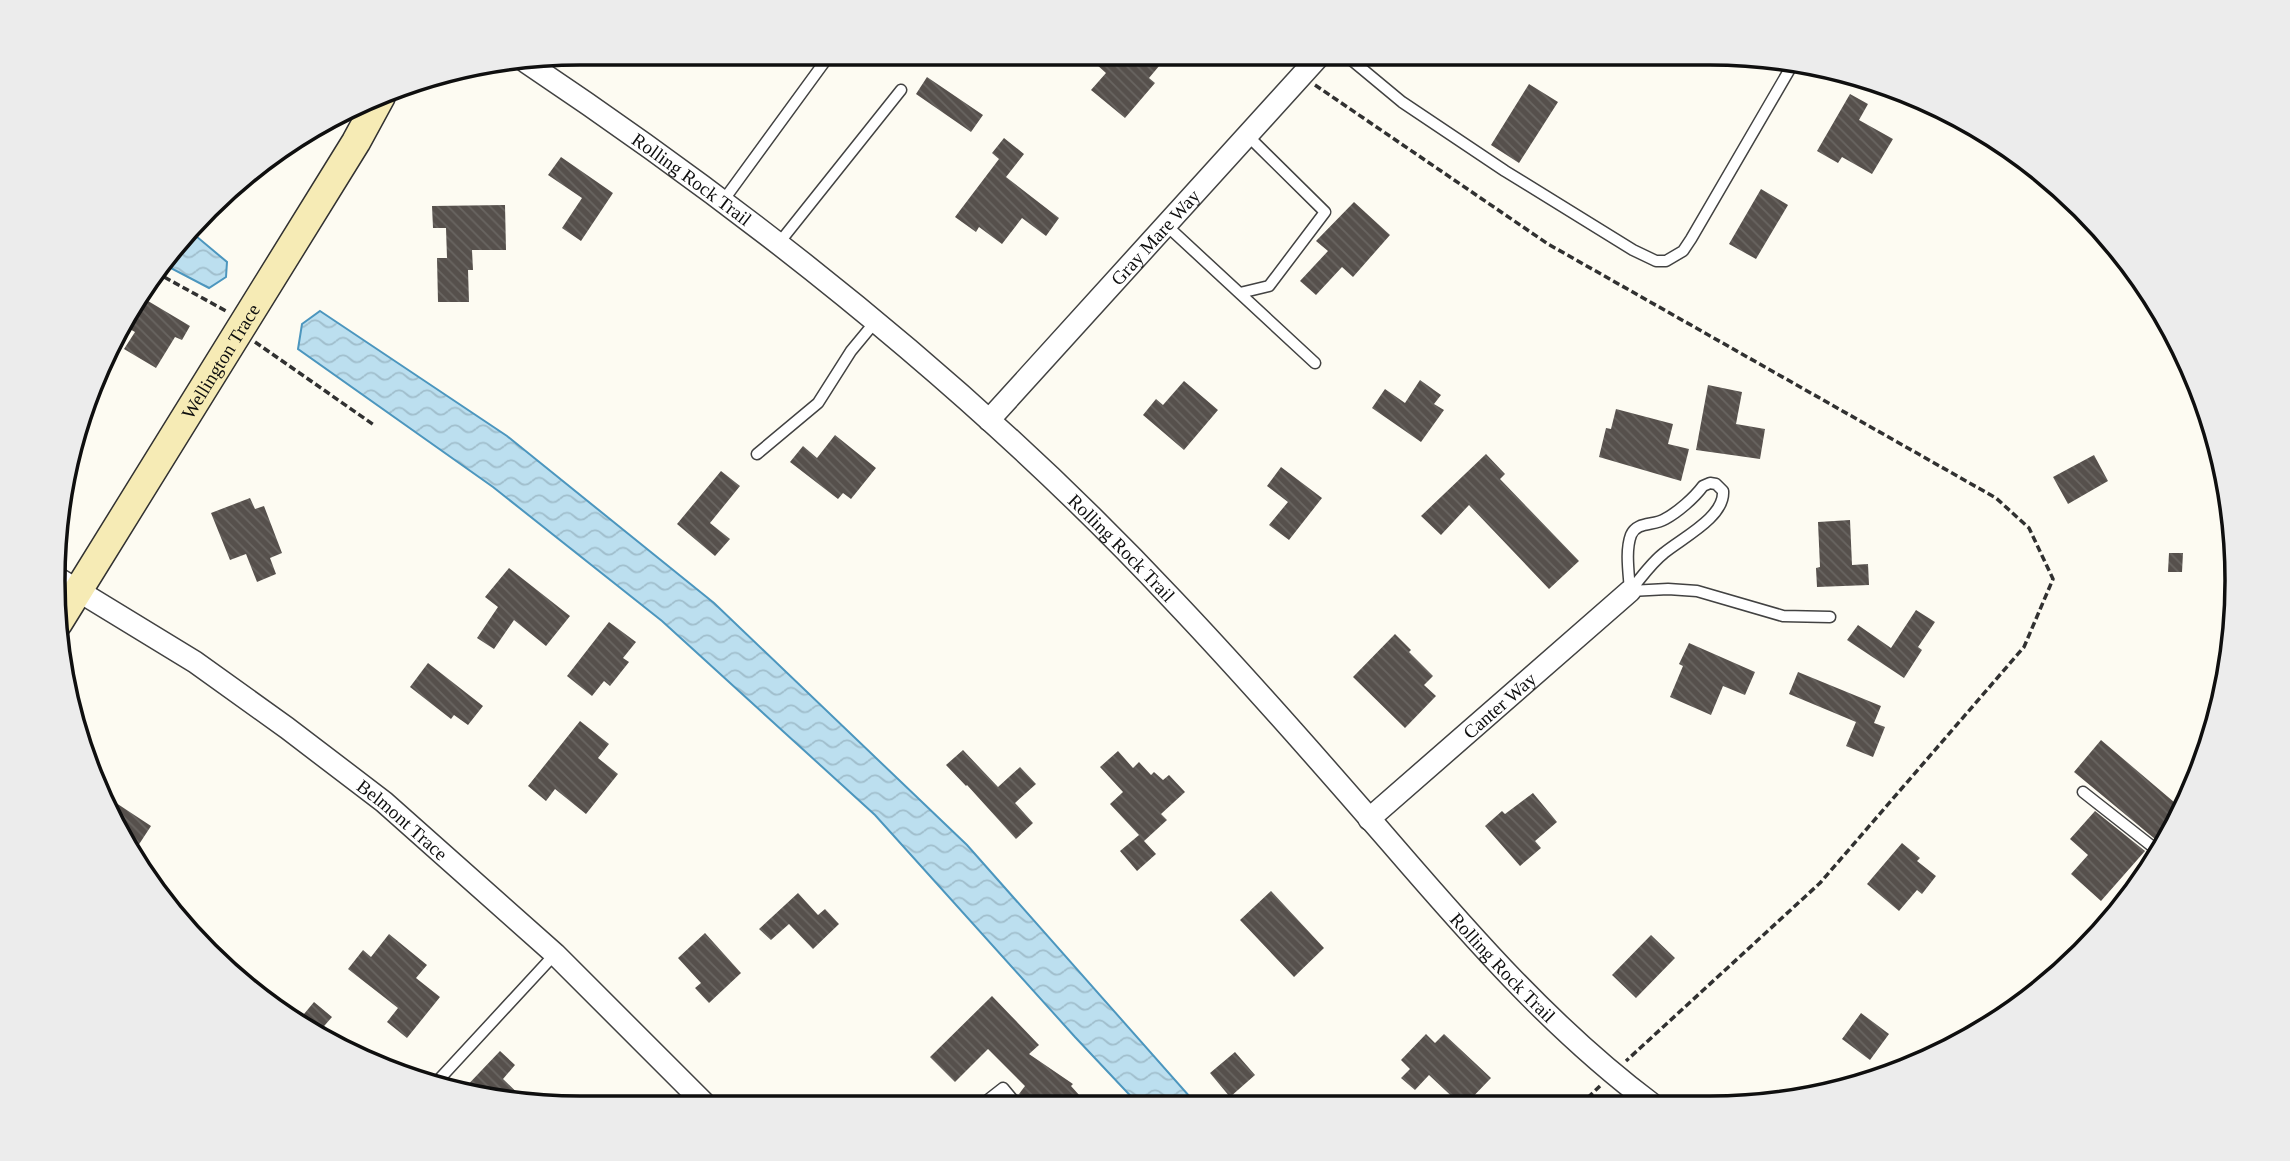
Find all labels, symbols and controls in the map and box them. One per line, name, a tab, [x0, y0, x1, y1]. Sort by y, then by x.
street label: Rolling Rock Trail	[628, 129, 755, 230]
street label: Gray Mare Way	[1107, 185, 1204, 290]
street label: Wellington Trace	[177, 300, 264, 423]
street label: Rolling Rock Trail	[1064, 490, 1179, 606]
street label: Canter Way	[1459, 668, 1541, 743]
street label: Belmont Trace	[353, 775, 452, 864]
street label: Rolling Rock Trail	[1446, 909, 1559, 1027]

